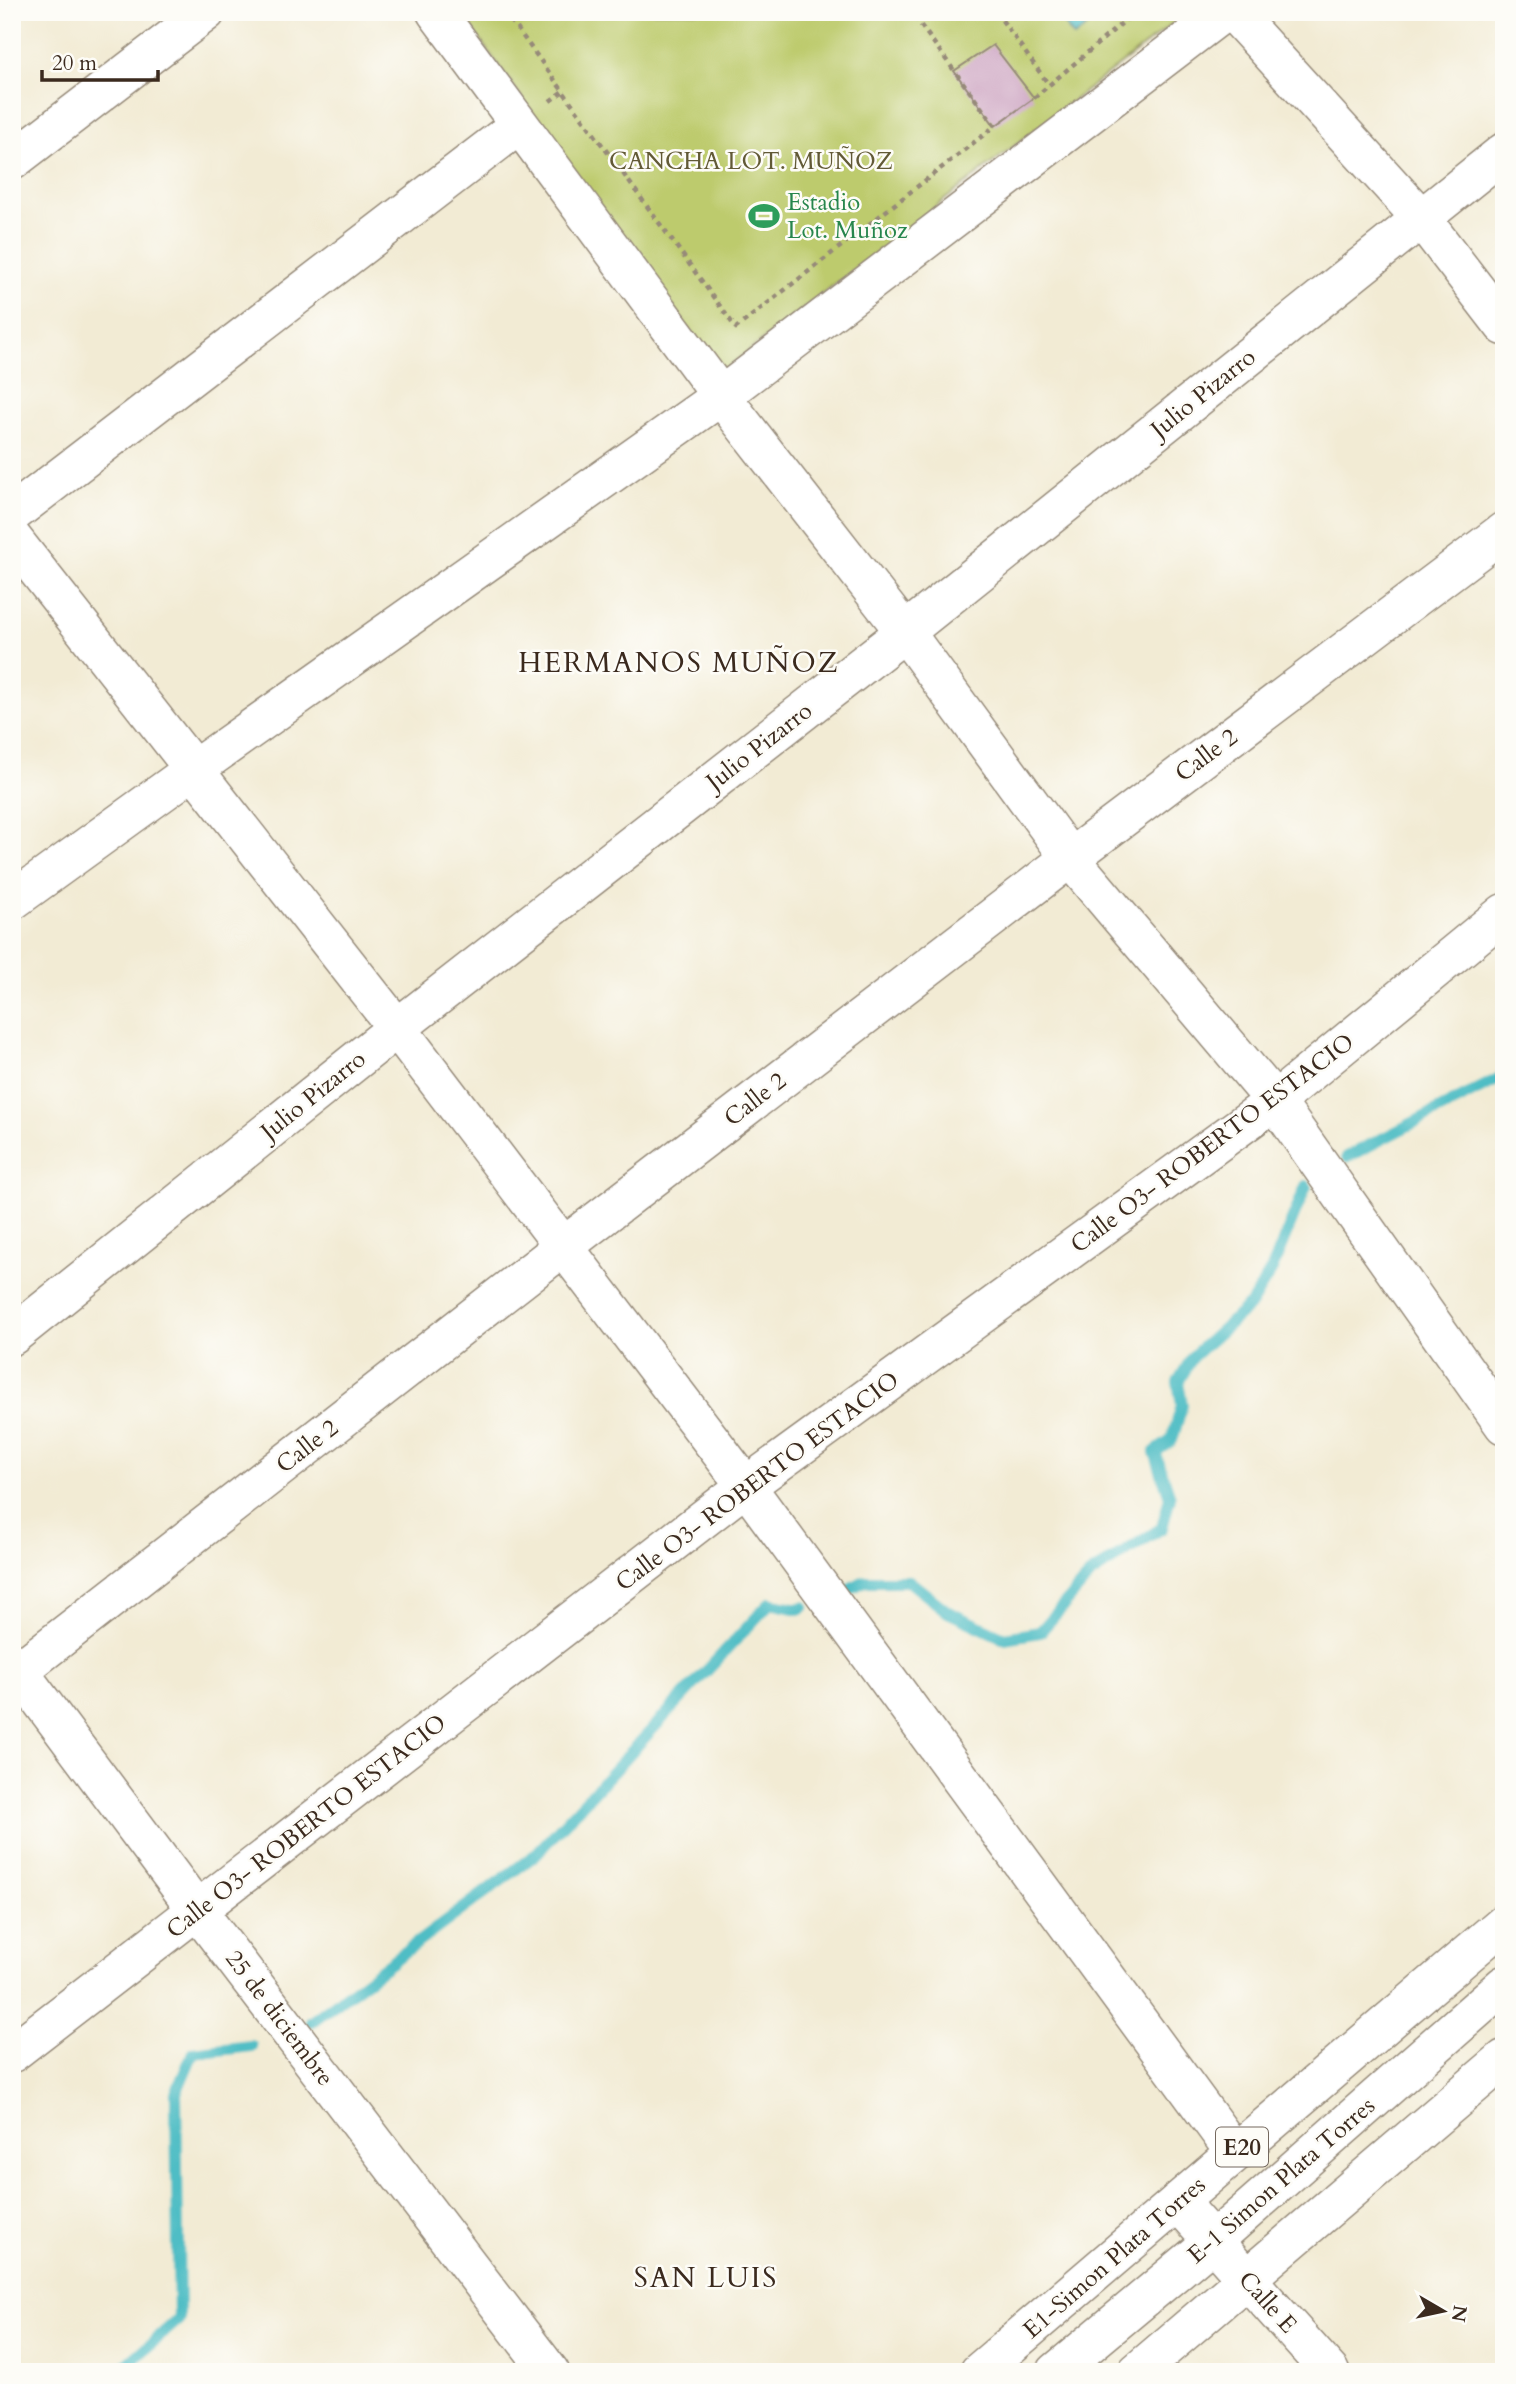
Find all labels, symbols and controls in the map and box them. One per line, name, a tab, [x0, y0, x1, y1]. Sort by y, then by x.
scale bar	[42, 38, 158, 82]
text: 20 m	[52, 49, 97, 78]
park label: CANCHA LOT. MUÑOZ	[609, 145, 893, 178]
place label: Estadio Lot. Muñoz	[787, 186, 908, 247]
sports icon: Estadio Lot. Muñoz	[747, 199, 781, 233]
street label: Julio Pizarro	[1142, 341, 1263, 448]
district label: HERMANOS MUÑOZ	[518, 644, 840, 682]
street label: Julio Pizarro	[697, 695, 819, 800]
street label: Calle 2	[1168, 721, 1244, 790]
street label: Calle O3- ROBERTO ESTACIO	[1064, 1026, 1361, 1261]
street label: Julio Pizarro	[252, 1043, 373, 1150]
street label: Calle 2	[717, 1065, 793, 1134]
street label: Calle O3- ROBERTO ESTACIO	[609, 1364, 906, 1599]
street label: Calle 2	[269, 1412, 345, 1481]
street label: Calle O3- ROBERTO ESTACIO	[159, 1707, 453, 1946]
street label: 25 de diciembre	[218, 1944, 342, 2093]
street label: E-1 Simon Plata Torres	[1181, 2090, 1382, 2271]
road number: E20	[1216, 2128, 1268, 2166]
street label: E1-Simon Plata Torres	[1016, 2169, 1213, 2346]
district label: SAN LUIS	[634, 2259, 778, 2297]
street label: Calle E	[1231, 2264, 1304, 2341]
north arrow	[1408, 2276, 1478, 2346]
text: N	[1445, 2303, 1473, 2324]

